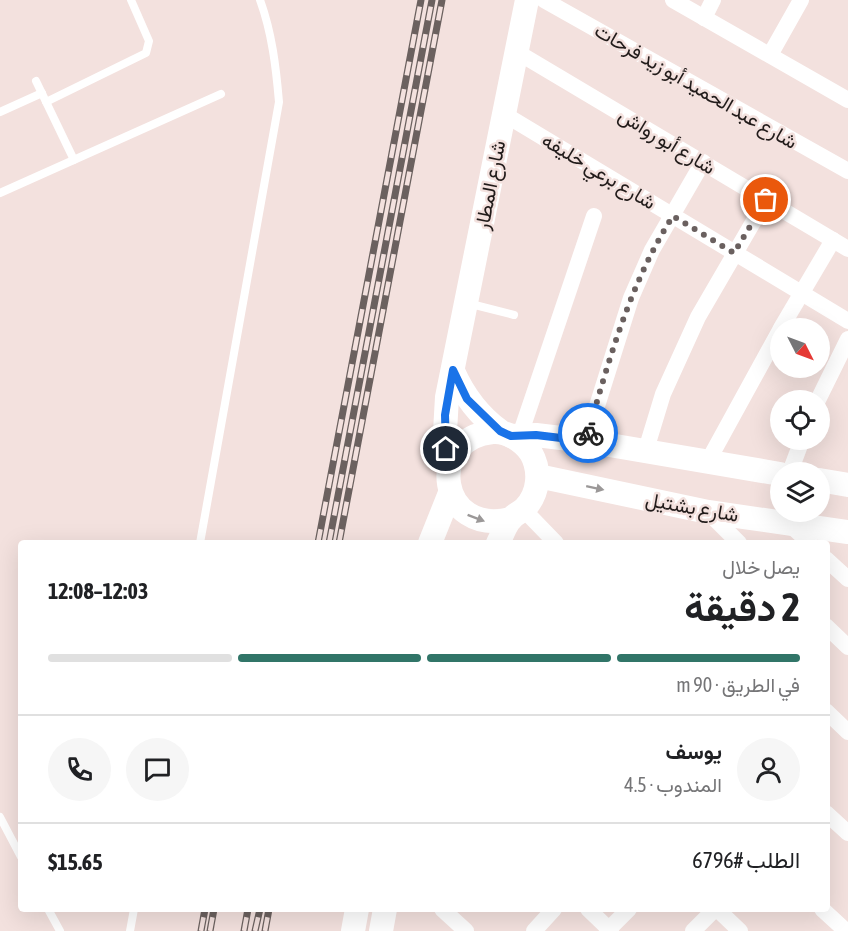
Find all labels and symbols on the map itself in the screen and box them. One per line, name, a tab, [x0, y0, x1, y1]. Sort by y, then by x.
street label: شارع عبد الحميد أبو زيد فرحات	[589, 18, 802, 156]
street label: شارع أبو رواش	[613, 103, 720, 181]
street label: شارع برعي خليفه	[535, 128, 660, 219]
street label: شارع المطار	[469, 138, 512, 233]
pin	[740, 174, 791, 225]
north arrow	[770, 318, 830, 378]
courier	[558, 403, 618, 463]
pin	[420, 423, 471, 474]
one-way arrow	[586, 484, 605, 493]
street label: شارع بشتيل	[643, 487, 741, 529]
one-way arrow	[468, 513, 486, 523]

